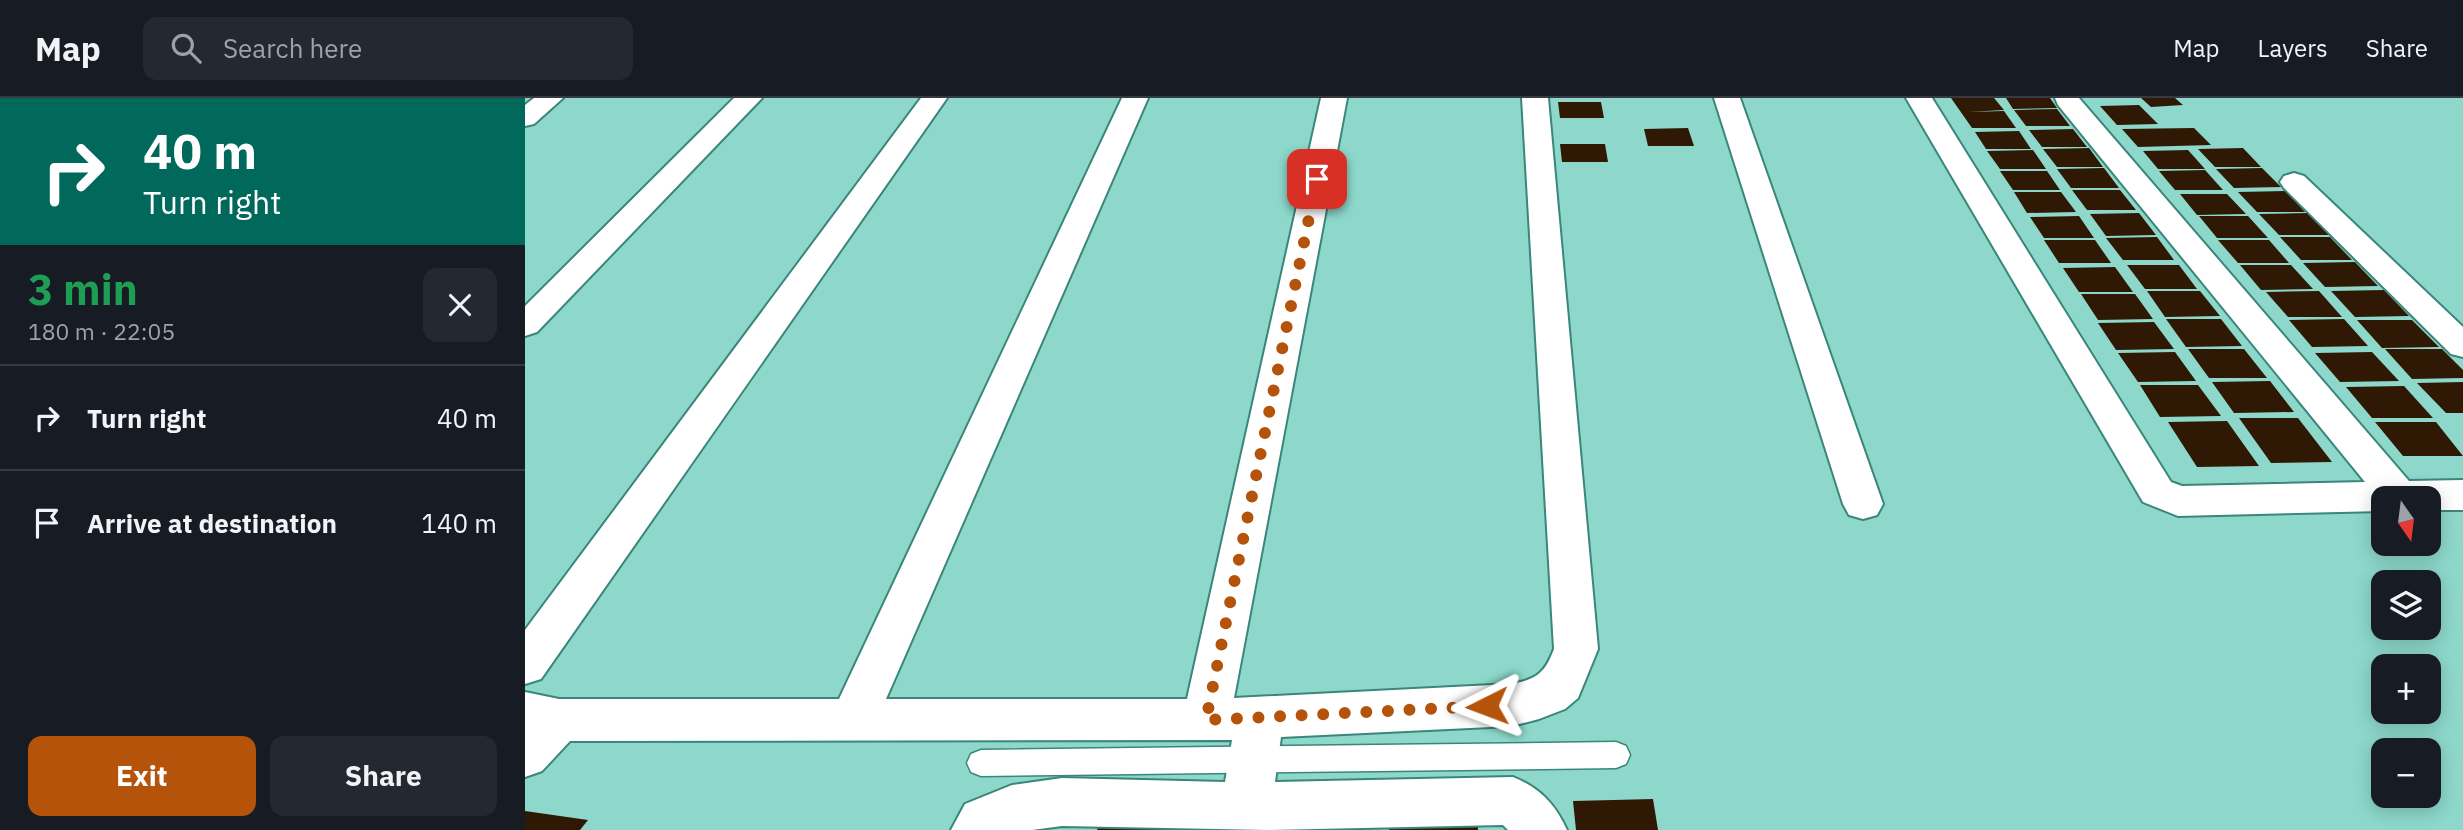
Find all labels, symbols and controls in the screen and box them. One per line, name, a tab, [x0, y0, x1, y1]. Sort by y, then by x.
search box	[143, 17, 633, 80]
text: Map	[35, 27, 101, 70]
icon: search	[167, 29, 205, 67]
text: Search here	[223, 31, 362, 65]
text: Map	[2173, 32, 2220, 64]
text: Layers	[2258, 32, 2328, 64]
text: Share	[2366, 32, 2428, 64]
text: 40 m	[143, 119, 257, 182]
icon: right	[28, 126, 119, 217]
pin	[1287, 149, 1347, 209]
icon: arrive	[1298, 160, 1336, 198]
text: Turn right	[143, 181, 281, 223]
text: 3 min	[28, 262, 138, 317]
button: close	[423, 268, 497, 342]
text: 180 m · 22:05	[28, 316, 175, 346]
icon: right	[28, 399, 66, 437]
text: Turn right	[87, 401, 206, 435]
text: 40 m	[437, 401, 497, 435]
north arrow	[2371, 486, 2441, 556]
map controls	[2371, 486, 2441, 808]
icon: arrive	[28, 504, 66, 542]
text: Arrive at destination	[87, 506, 337, 540]
text: 140 m	[421, 506, 497, 540]
button: layers	[2371, 570, 2441, 640]
button: +	[2371, 654, 2441, 724]
position arrow	[1450, 669, 1524, 743]
button: Exit	[28, 736, 256, 816]
button: Share	[270, 736, 497, 816]
button: −	[2371, 738, 2441, 808]

